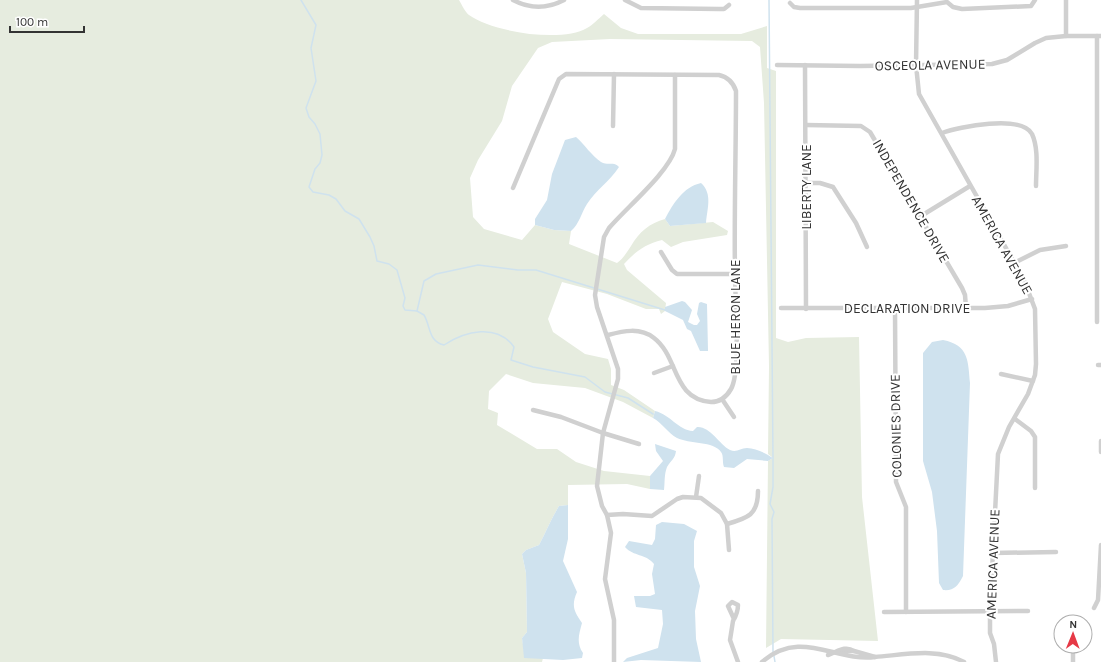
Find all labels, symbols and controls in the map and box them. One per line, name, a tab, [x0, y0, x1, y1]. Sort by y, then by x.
scale bar	[10, 8, 84, 34]
text: 100 m	[16, 15, 48, 29]
street label: OSCEOLA AVENUE	[874, 56, 986, 74]
street label: INDEPENDENCE DRIVE	[869, 136, 953, 266]
street label: LIBERTY LANE	[798, 144, 815, 230]
street label: AMERICA AVENUE	[968, 193, 1036, 297]
street label: BLUE HERON LANE	[727, 259, 744, 375]
street label: DECLARATION DRIVE	[844, 300, 970, 317]
street label: COLONIES DRIVE	[887, 374, 905, 478]
street label: AMERICA AVENUE	[983, 509, 1003, 619]
north arrow	[1053, 614, 1093, 654]
text: N	[1069, 618, 1077, 631]

